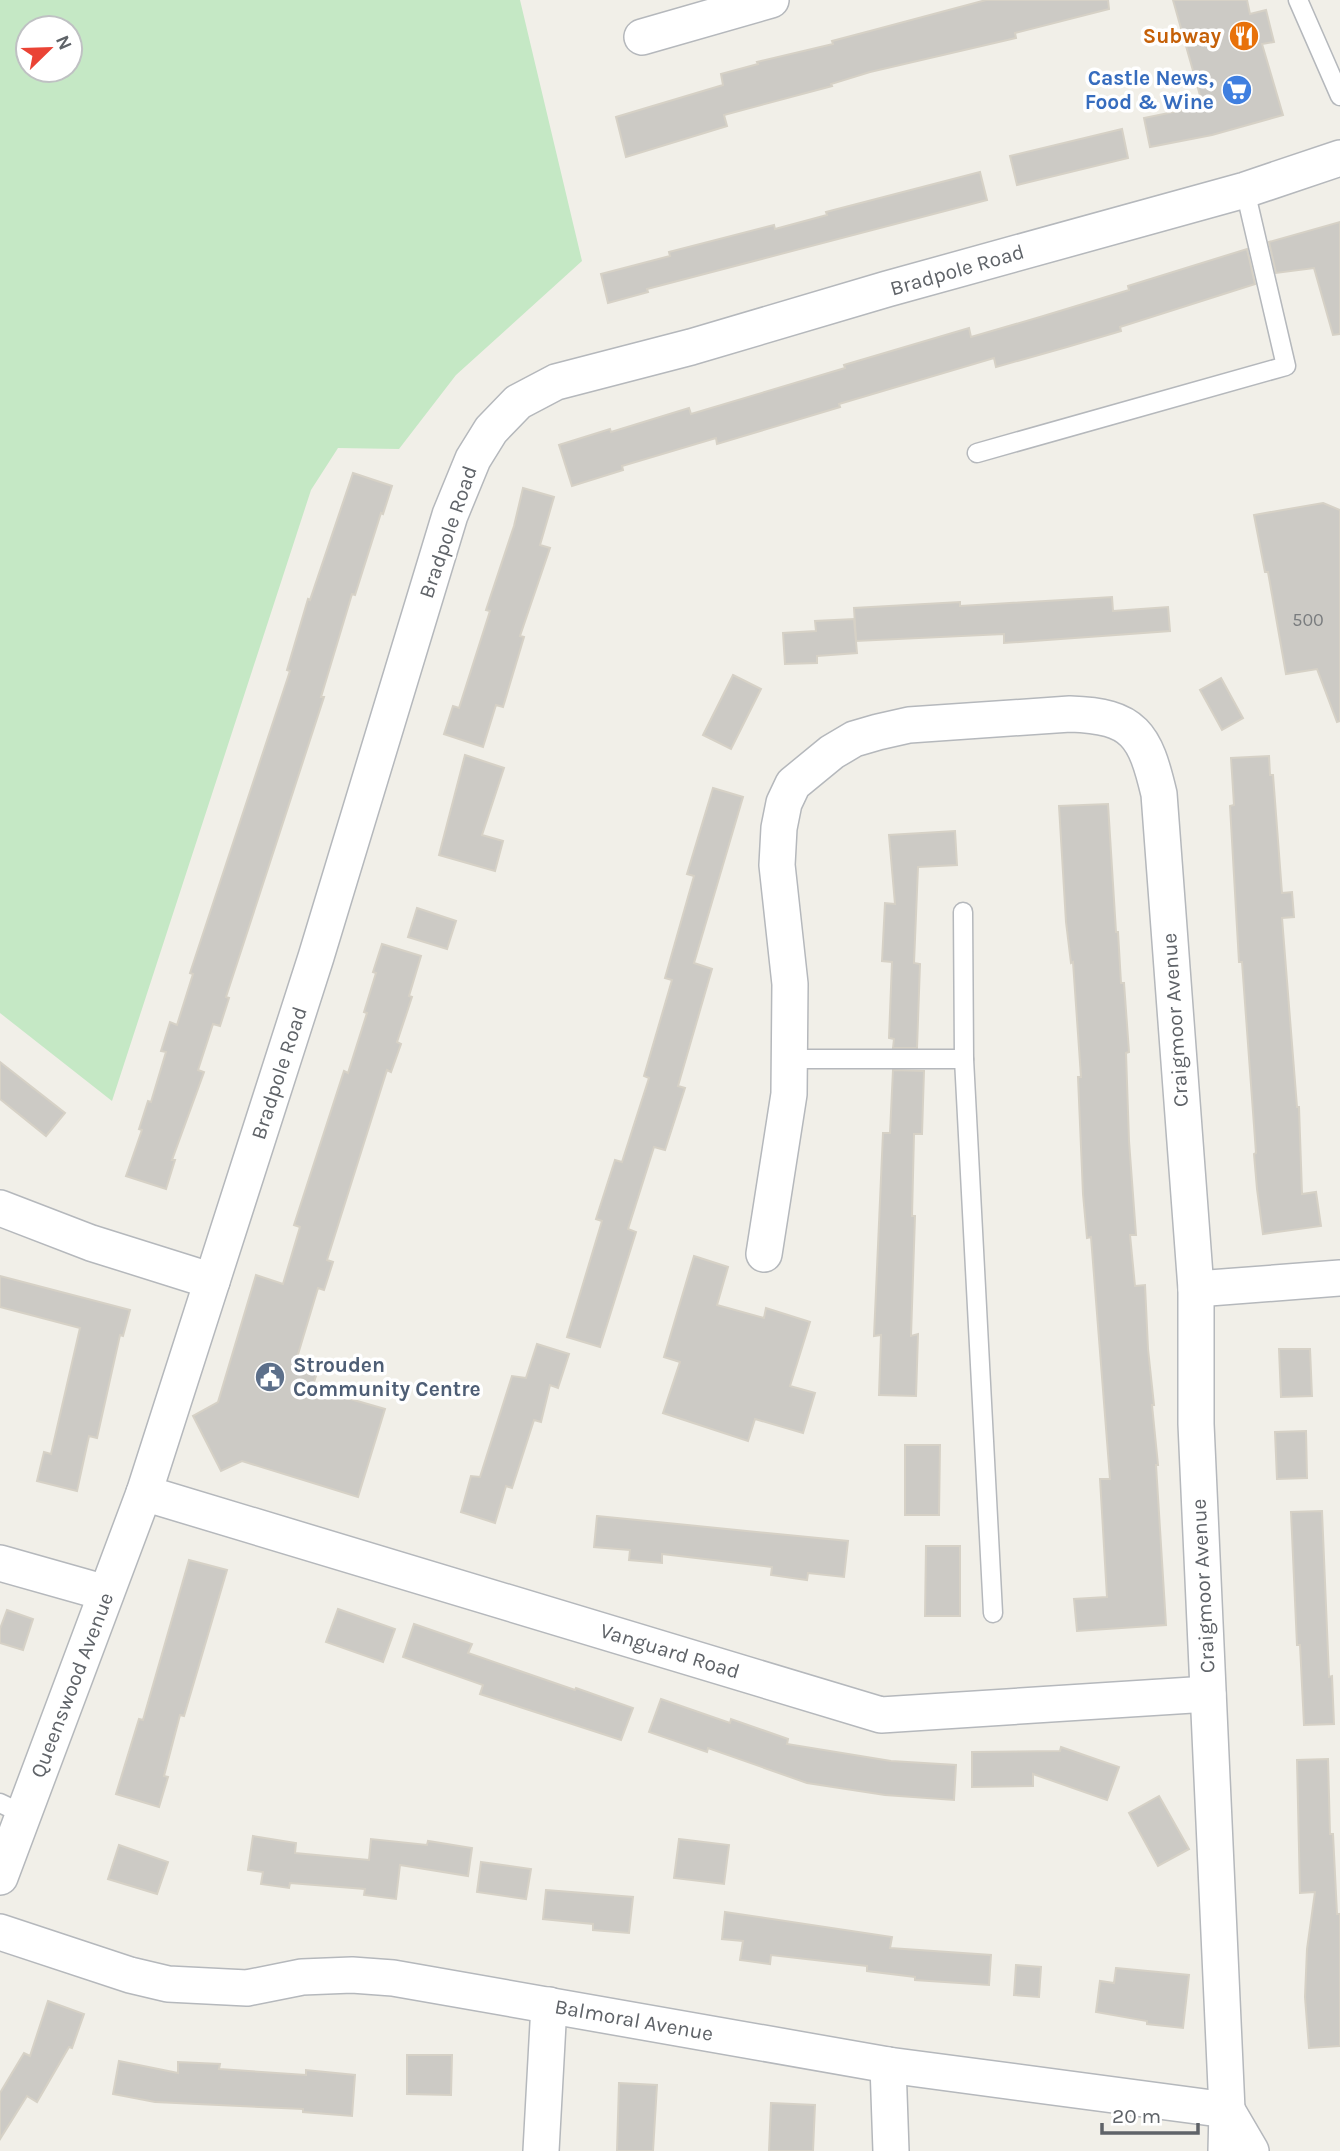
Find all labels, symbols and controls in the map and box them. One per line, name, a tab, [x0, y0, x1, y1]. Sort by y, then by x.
north arrow	[14, 14, 84, 84]
restaurant icon: Subway	[1227, 19, 1261, 53]
place label: Subway	[1143, 24, 1221, 48]
text: N	[51, 32, 77, 53]
place label: Castle News, Food & Wine	[1085, 66, 1214, 114]
supermarket icon: Castle News, Food & Wine	[1220, 73, 1254, 107]
street label: Bradpole Road	[887, 239, 1027, 301]
street label: Bradpole Road	[414, 463, 482, 601]
house number: 500	[1292, 609, 1324, 631]
street label: Craigmoor Avenue	[1157, 932, 1193, 1108]
street label: Bradpole Road	[246, 1003, 312, 1143]
place label: Strouden Community Centre	[293, 1353, 481, 1401]
public building icon: Strouden Community Centre	[253, 1360, 287, 1394]
street label: Craigmoor Avenue	[1186, 1498, 1220, 1674]
street label: Queenswood Avenue	[26, 1589, 118, 1781]
street label: Vanguard Road	[597, 1618, 743, 1684]
street label: Balmoral Avenue	[553, 1994, 715, 2046]
scale bar	[1102, 2092, 1198, 2136]
text: 20 m	[1112, 2104, 1161, 2128]

